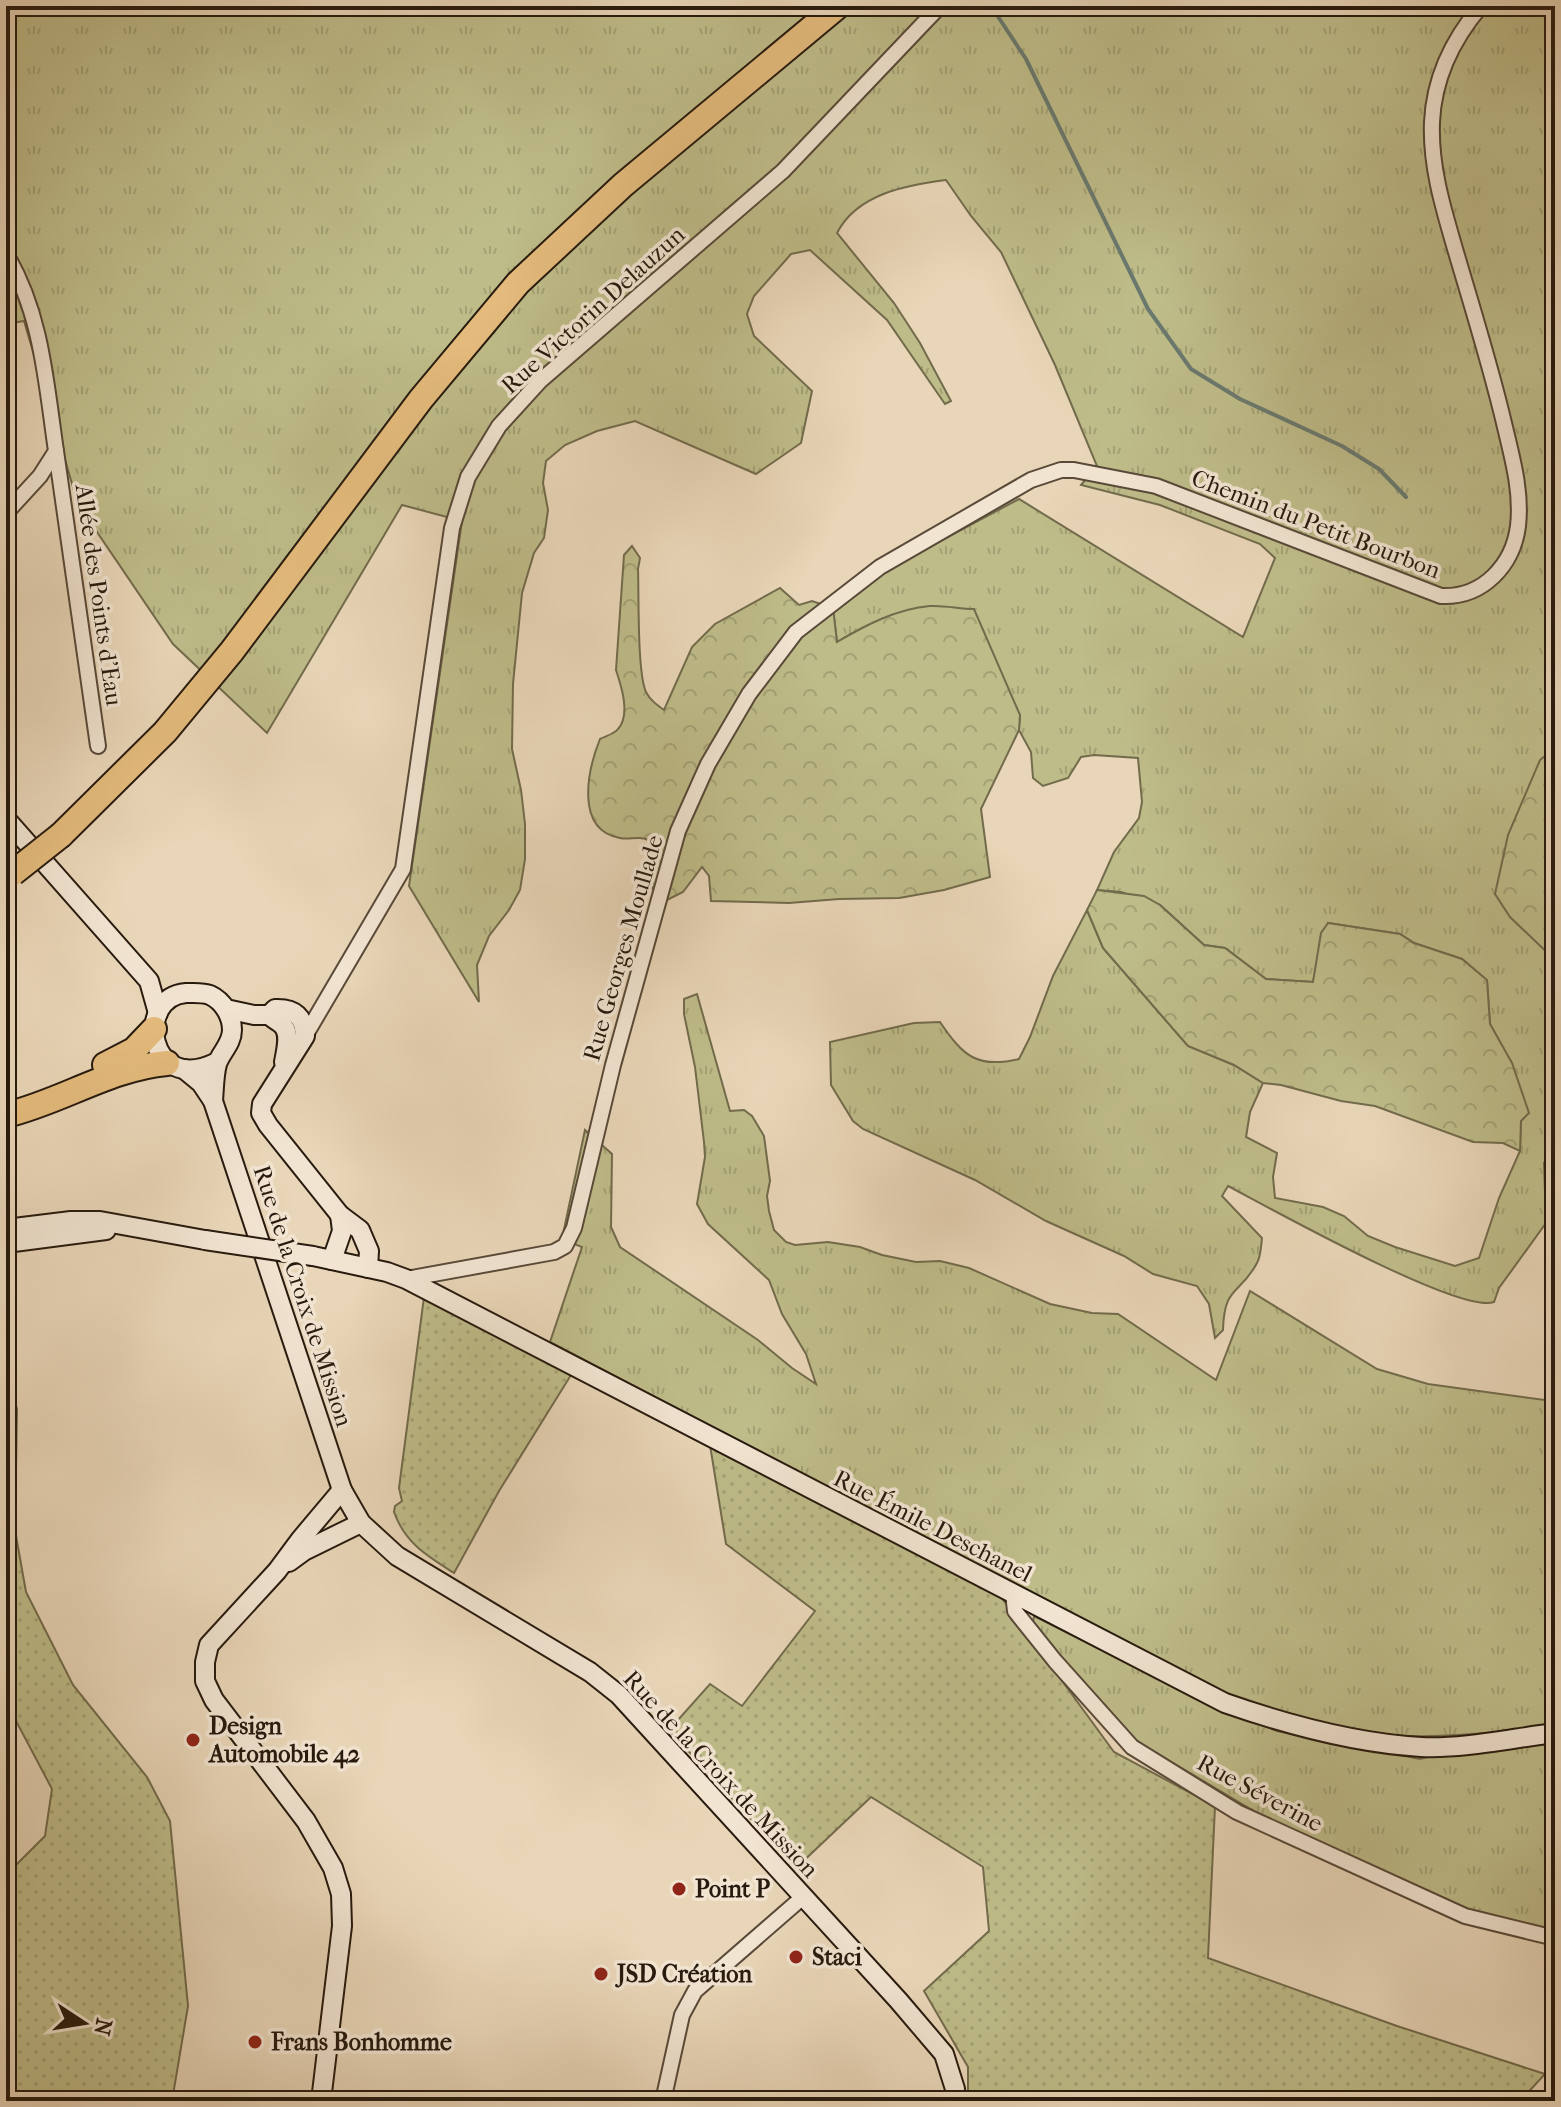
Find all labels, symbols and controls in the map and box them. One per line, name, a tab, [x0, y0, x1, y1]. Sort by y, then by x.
street label: Rue Victorin Delauzun	[496, 220, 690, 400]
street label: Chemin du Petit Bourbon	[1188, 464, 1444, 584]
street label: Allée des Points d'Eau	[69, 481, 128, 708]
street label: Rue Georges Moullade	[577, 832, 669, 1064]
street label: Rue de la Croix de Mission	[247, 1162, 359, 1430]
street label: Rue Émile Deschanel	[829, 1463, 1038, 1588]
street label: Rue de la Croix de Mission	[618, 1665, 824, 1883]
place label: Design Automobile 42	[207, 1712, 360, 1769]
marker: Design Automobile 42	[184, 1731, 202, 1749]
street label: Rue Séverine	[1193, 1748, 1328, 1838]
place label: Point P	[695, 1875, 771, 1903]
marker: Point P	[670, 1880, 688, 1898]
place label: Staci	[812, 1943, 863, 1971]
marker: Staci	[787, 1948, 805, 1966]
place label: JSD Création	[615, 1960, 753, 1988]
marker: JSD Création	[592, 1965, 610, 1983]
north arrow	[44, 1983, 124, 2063]
text: N	[88, 2016, 117, 2038]
place label: Frans Bonhomme	[270, 2028, 452, 2056]
marker: Frans Bonhomme	[246, 2033, 264, 2051]

